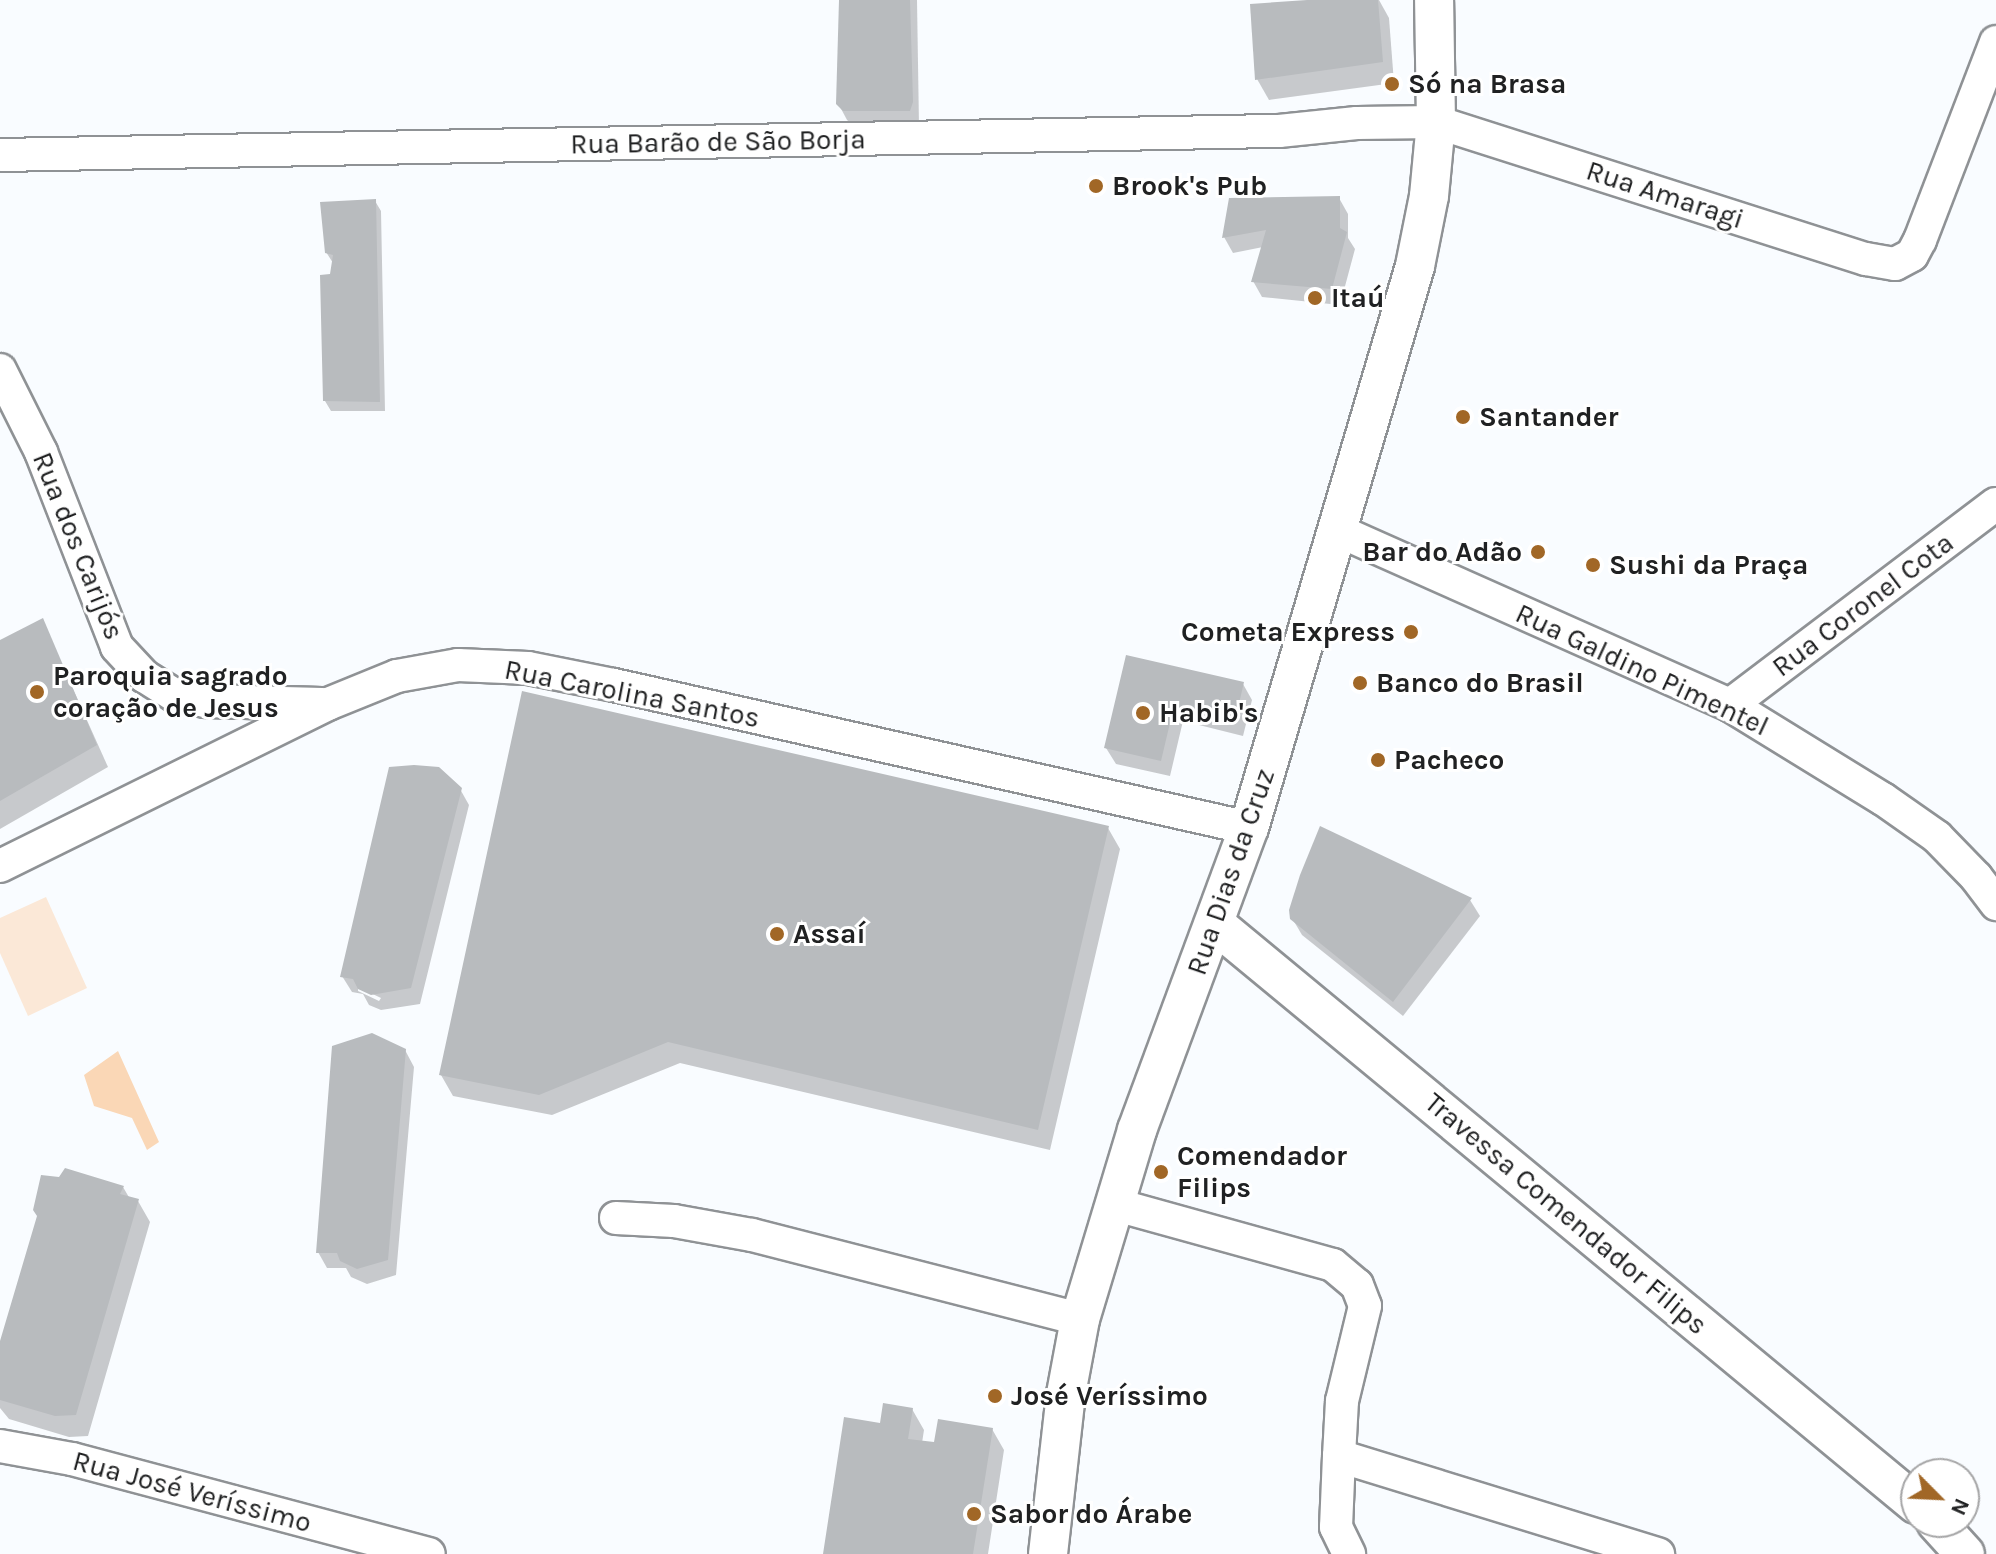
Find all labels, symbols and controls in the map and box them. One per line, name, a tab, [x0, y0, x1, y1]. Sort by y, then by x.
place label: Só na Brasa	[1408, 67, 1566, 101]
marker: Só na Brasa	[1383, 75, 1401, 93]
street label: Rua Barão de São Borja	[570, 123, 866, 161]
street label: Rua Amaragi	[1582, 154, 1748, 236]
place label: Brook's Pub	[1112, 169, 1267, 203]
marker: Brook's Pub	[1087, 177, 1105, 195]
place label: Itaú	[1331, 281, 1385, 315]
marker: Itaú	[1306, 289, 1324, 307]
place label: Santander	[1479, 400, 1619, 434]
marker: Santander	[1454, 408, 1472, 426]
street label: Rua dos Carijós	[25, 447, 131, 645]
street label: Rua Coronel Cota	[1766, 526, 1960, 684]
place label: Bar do Adão	[1362, 535, 1522, 569]
marker: Bar do Adão	[1529, 543, 1547, 561]
place label: Sushi da Praça	[1609, 548, 1808, 582]
marker: Sushi da Praça	[1584, 556, 1602, 574]
street label: Rua Galdino Pimentel	[1510, 597, 1774, 743]
place label: Cometa Express	[1181, 615, 1395, 649]
marker: Cometa Express	[1402, 623, 1420, 641]
street label: Rua Carolina Santos	[502, 653, 762, 735]
place label: Paroquia sagrado coração de Jesus	[53, 659, 288, 725]
place label: Banco do Brasil	[1376, 666, 1584, 700]
marker: Banco do Brasil	[1351, 674, 1369, 692]
marker: Paroquia sagrado coração de Jesus	[28, 683, 46, 701]
place label: Habib's	[1159, 696, 1258, 730]
marker: Habib's	[1134, 704, 1152, 722]
place label: Pacheco	[1394, 743, 1504, 777]
marker: Pacheco	[1369, 751, 1387, 769]
street label: Rua Dias da Cruz	[1180, 764, 1282, 980]
place label: Assaí	[793, 917, 866, 951]
marker: Assaí	[768, 925, 786, 943]
street label: Travessa Comendador Filips	[1418, 1086, 1714, 1342]
place label: Comendador Filips	[1177, 1139, 1347, 1205]
marker: Comendador Filips	[1152, 1163, 1170, 1181]
place label: José Veríssimo	[1011, 1379, 1208, 1413]
marker: José Veríssimo	[986, 1387, 1004, 1405]
street label: Rua José Veríssimo	[69, 1444, 315, 1540]
north arrow	[1900, 1458, 1980, 1538]
text: N	[1945, 1494, 1975, 1519]
place label: Sabor do Árabe	[990, 1497, 1192, 1531]
marker: Sabor do Árabe	[965, 1505, 983, 1523]

